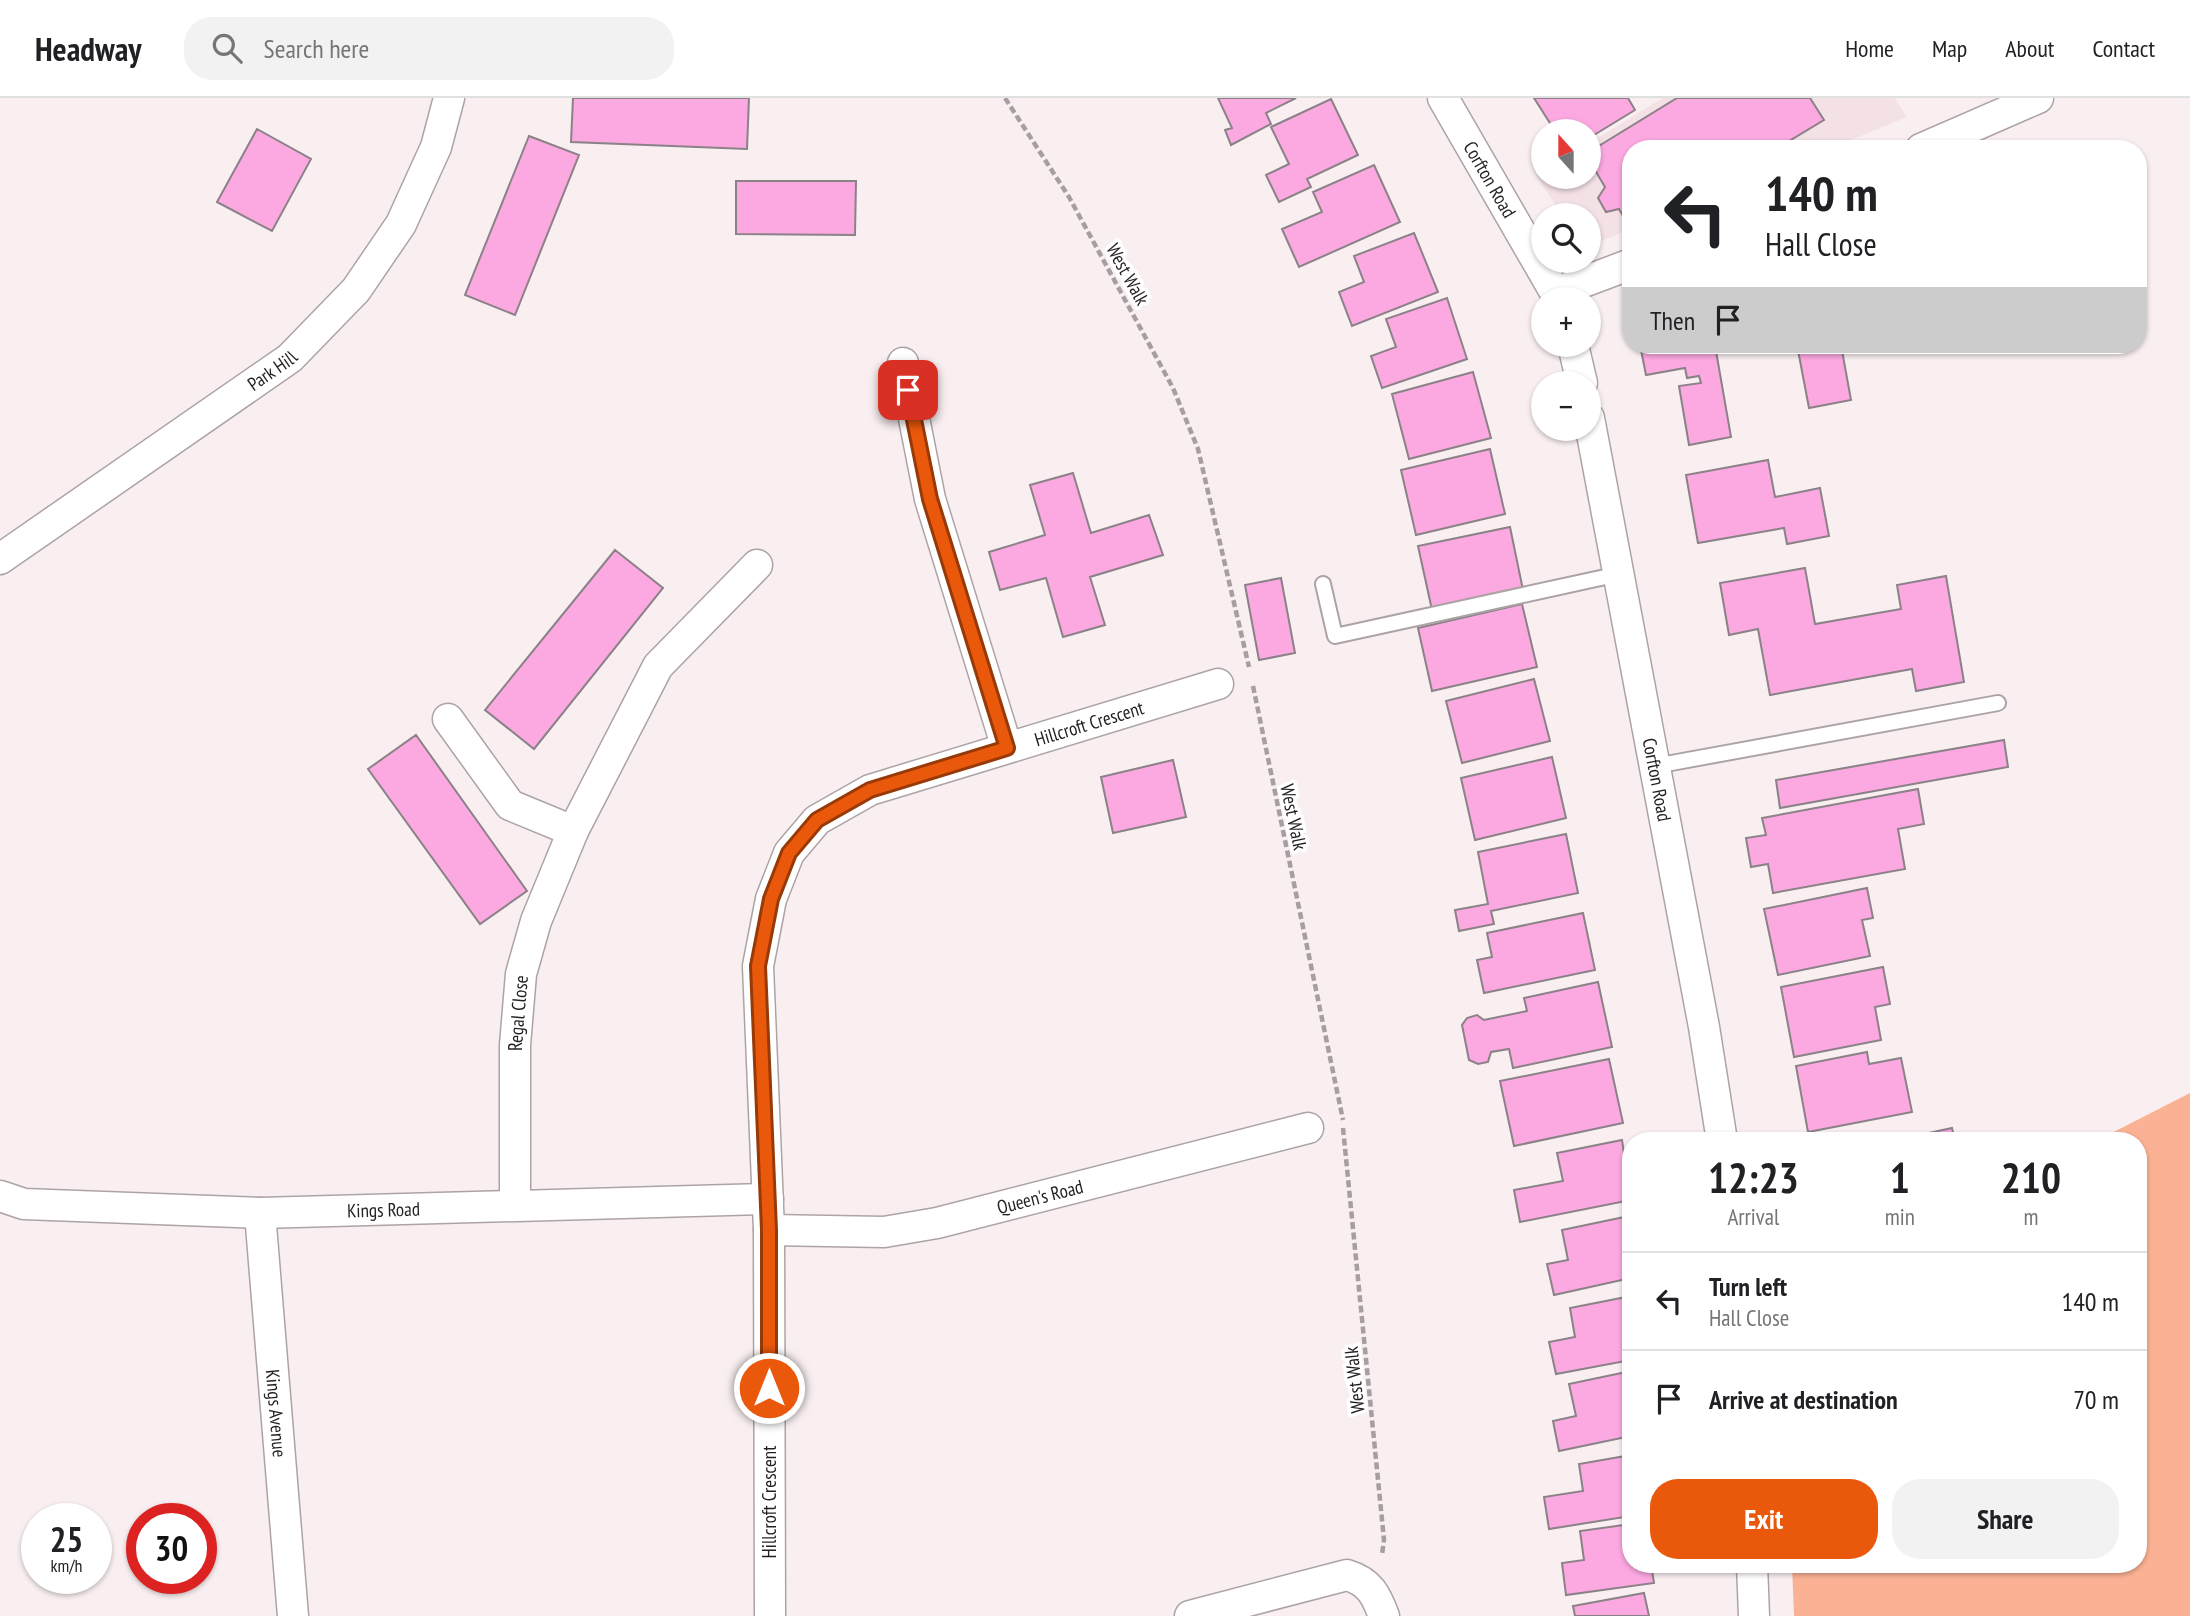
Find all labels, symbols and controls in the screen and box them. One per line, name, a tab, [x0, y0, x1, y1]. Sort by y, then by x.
search box	[184, 17, 674, 80]
text: Headway	[35, 27, 142, 70]
icon: search	[208, 29, 246, 67]
text: Search here	[264, 32, 369, 65]
text: Home	[1845, 33, 1894, 64]
text: Map	[1932, 33, 1967, 64]
text: About	[2005, 33, 2054, 64]
text: Contact	[2092, 33, 2155, 64]
north arrow	[1531, 119, 1601, 189]
map controls	[1531, 119, 1601, 441]
street label: Corfton Road	[1459, 137, 1521, 222]
text: 140 m	[1765, 161, 1878, 225]
icon: left	[1650, 168, 1741, 259]
button: search	[1531, 203, 1601, 273]
text: Hall Close	[1765, 223, 1877, 265]
street label: West Walk	[1101, 239, 1155, 310]
button: +	[1531, 287, 1601, 357]
icon: arrive	[1709, 301, 1747, 339]
text: Then	[1650, 304, 1695, 337]
street label: Park Hill	[243, 345, 303, 396]
pin	[878, 360, 938, 420]
icon: arrive	[889, 371, 927, 409]
button: −	[1531, 371, 1601, 441]
street label: Hillcroft Crescent	[1031, 695, 1147, 751]
street label: Corfton Road	[1638, 736, 1677, 823]
street label: West Walk	[1275, 782, 1313, 853]
street label: Regal Close	[503, 974, 533, 1051]
text: 12:23	[1708, 1150, 1799, 1205]
text: 1	[1890, 1150, 1910, 1205]
text: 210	[2001, 1150, 2061, 1205]
street label: Queen's Road	[994, 1174, 1085, 1219]
street label: Kings Road	[347, 1197, 420, 1223]
text: Arrival	[1727, 1202, 1779, 1231]
text: min	[1885, 1202, 1915, 1231]
text: m	[2023, 1202, 2038, 1231]
text: Turn left	[1709, 1270, 1787, 1303]
icon: left	[1650, 1282, 1688, 1320]
text: 140 m	[2061, 1285, 2119, 1318]
text: Hall Close	[1709, 1303, 1789, 1332]
street label: West Walk	[1339, 1345, 1369, 1414]
position arrow	[732, 1351, 806, 1425]
street label: Kings Avenue	[261, 1368, 292, 1458]
icon: arrive	[1650, 1380, 1688, 1418]
text: Arrive at destination	[1709, 1383, 1898, 1416]
text: 70 m	[2073, 1383, 2119, 1416]
street label: Hillcroft Crescent	[757, 1445, 781, 1558]
button: Exit	[1650, 1479, 1878, 1559]
button: Share	[1892, 1479, 2119, 1559]
speed limit sign: 30	[126, 1503, 217, 1594]
text: 25	[50, 1516, 83, 1562]
text: km/h	[51, 1554, 82, 1577]

